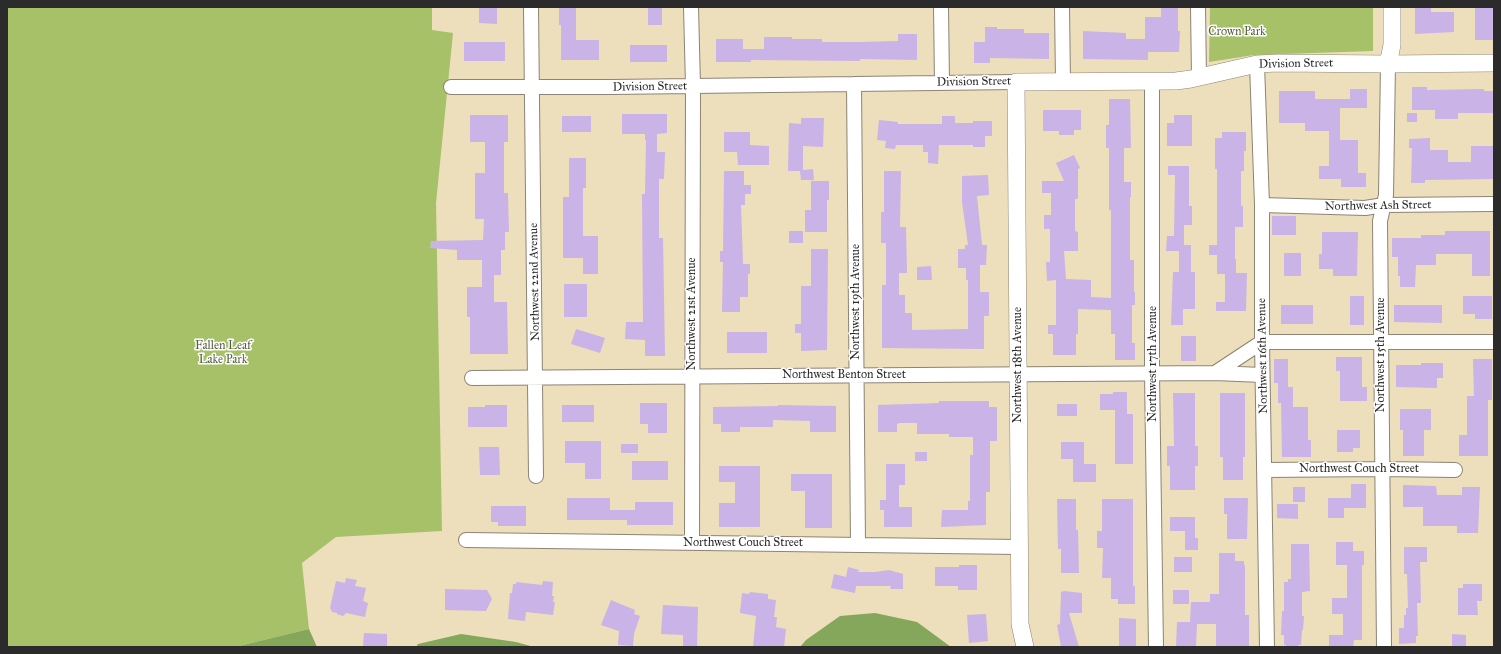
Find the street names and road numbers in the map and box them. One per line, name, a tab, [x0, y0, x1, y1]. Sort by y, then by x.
street label: Division Street	[1259, 56, 1333, 72]
street label: Division Street	[937, 74, 1011, 90]
street label: Division Street	[613, 79, 687, 95]
street label: Northwest Ash Street	[1324, 198, 1432, 214]
street label: Northwest 22nd Avenue	[527, 223, 543, 341]
street label: Northwest 19th Avenue	[849, 244, 863, 360]
street label: Northwest 21st Avenue	[685, 257, 699, 371]
street label: Northwest 15th Avenue	[1374, 297, 1388, 413]
street label: Northwest 16th Avenue	[1255, 298, 1271, 414]
street label: Northwest 17th Avenue	[1146, 306, 1160, 422]
street label: Northwest 18th Avenue	[1011, 307, 1025, 423]
street label: Northwest Benton Street	[782, 368, 906, 382]
street label: Northwest Couch Street	[1299, 462, 1419, 476]
street label: Northwest Couch Street	[683, 536, 803, 550]

